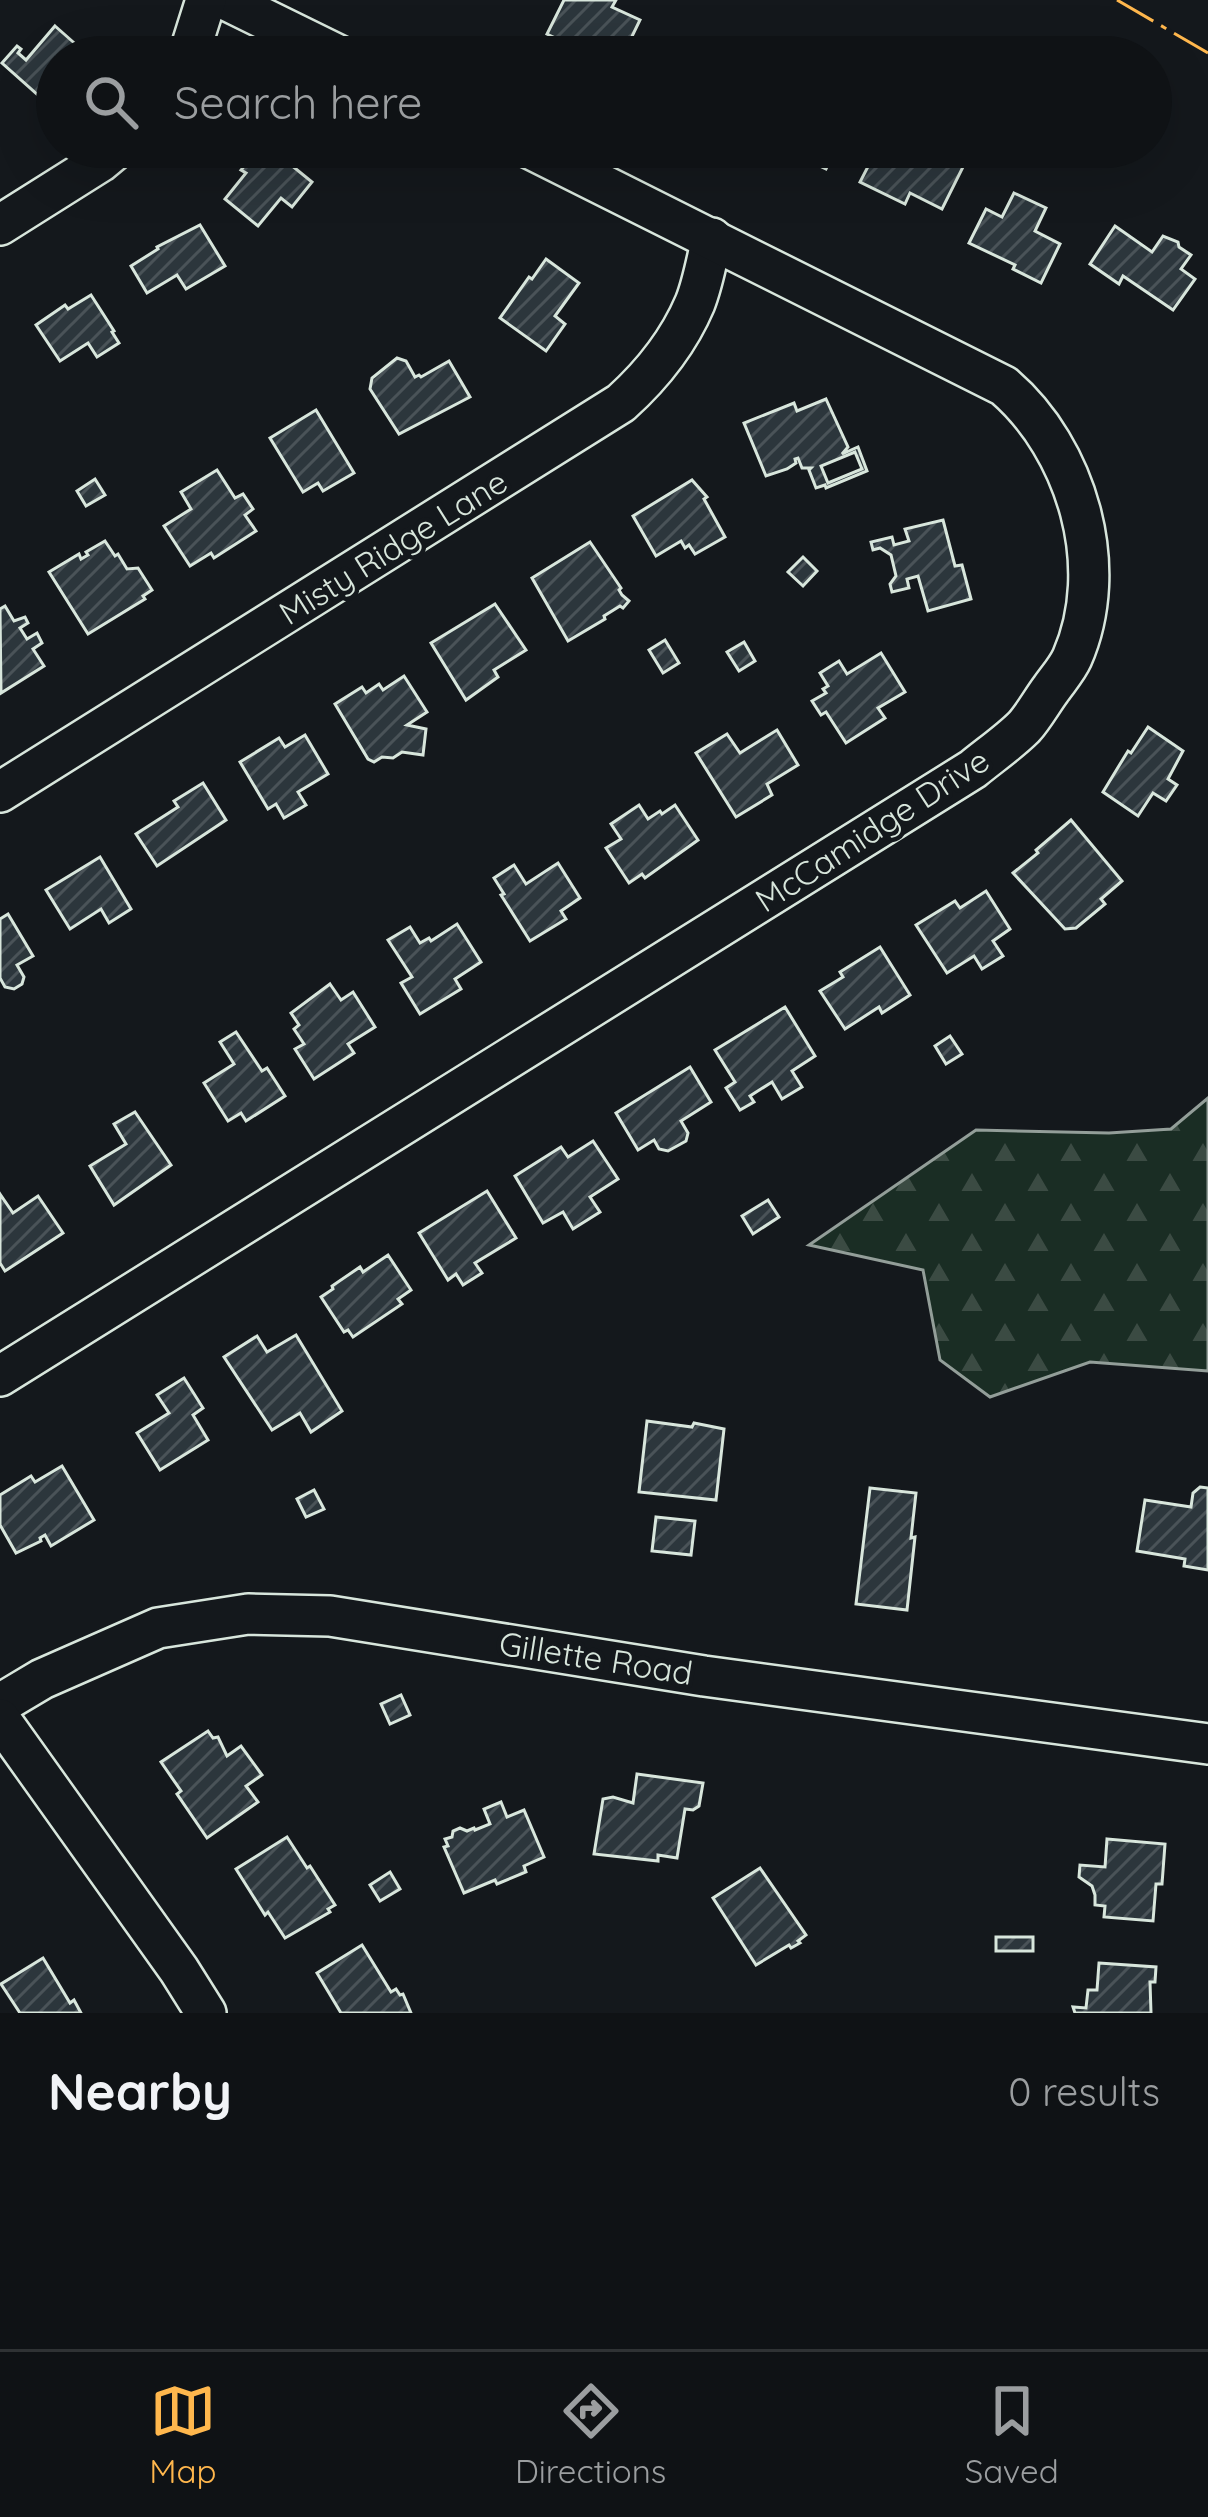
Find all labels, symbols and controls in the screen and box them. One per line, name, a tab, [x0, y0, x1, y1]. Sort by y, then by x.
search box	[36, 36, 1172, 168]
icon: search	[78, 69, 144, 135]
text: Search here	[174, 74, 422, 130]
street label: Misty Ridge Lane	[271, 460, 514, 633]
street label: McCamidge Drive	[747, 739, 996, 920]
street label: Gillette Road	[496, 1622, 696, 1693]
text: Nearby	[48, 2059, 232, 2123]
text: 0 results	[1008, 2067, 1160, 2116]
tab: Map	[149, 2378, 217, 2491]
tab: Directions	[515, 2378, 666, 2491]
tab: Saved	[965, 2378, 1059, 2491]

